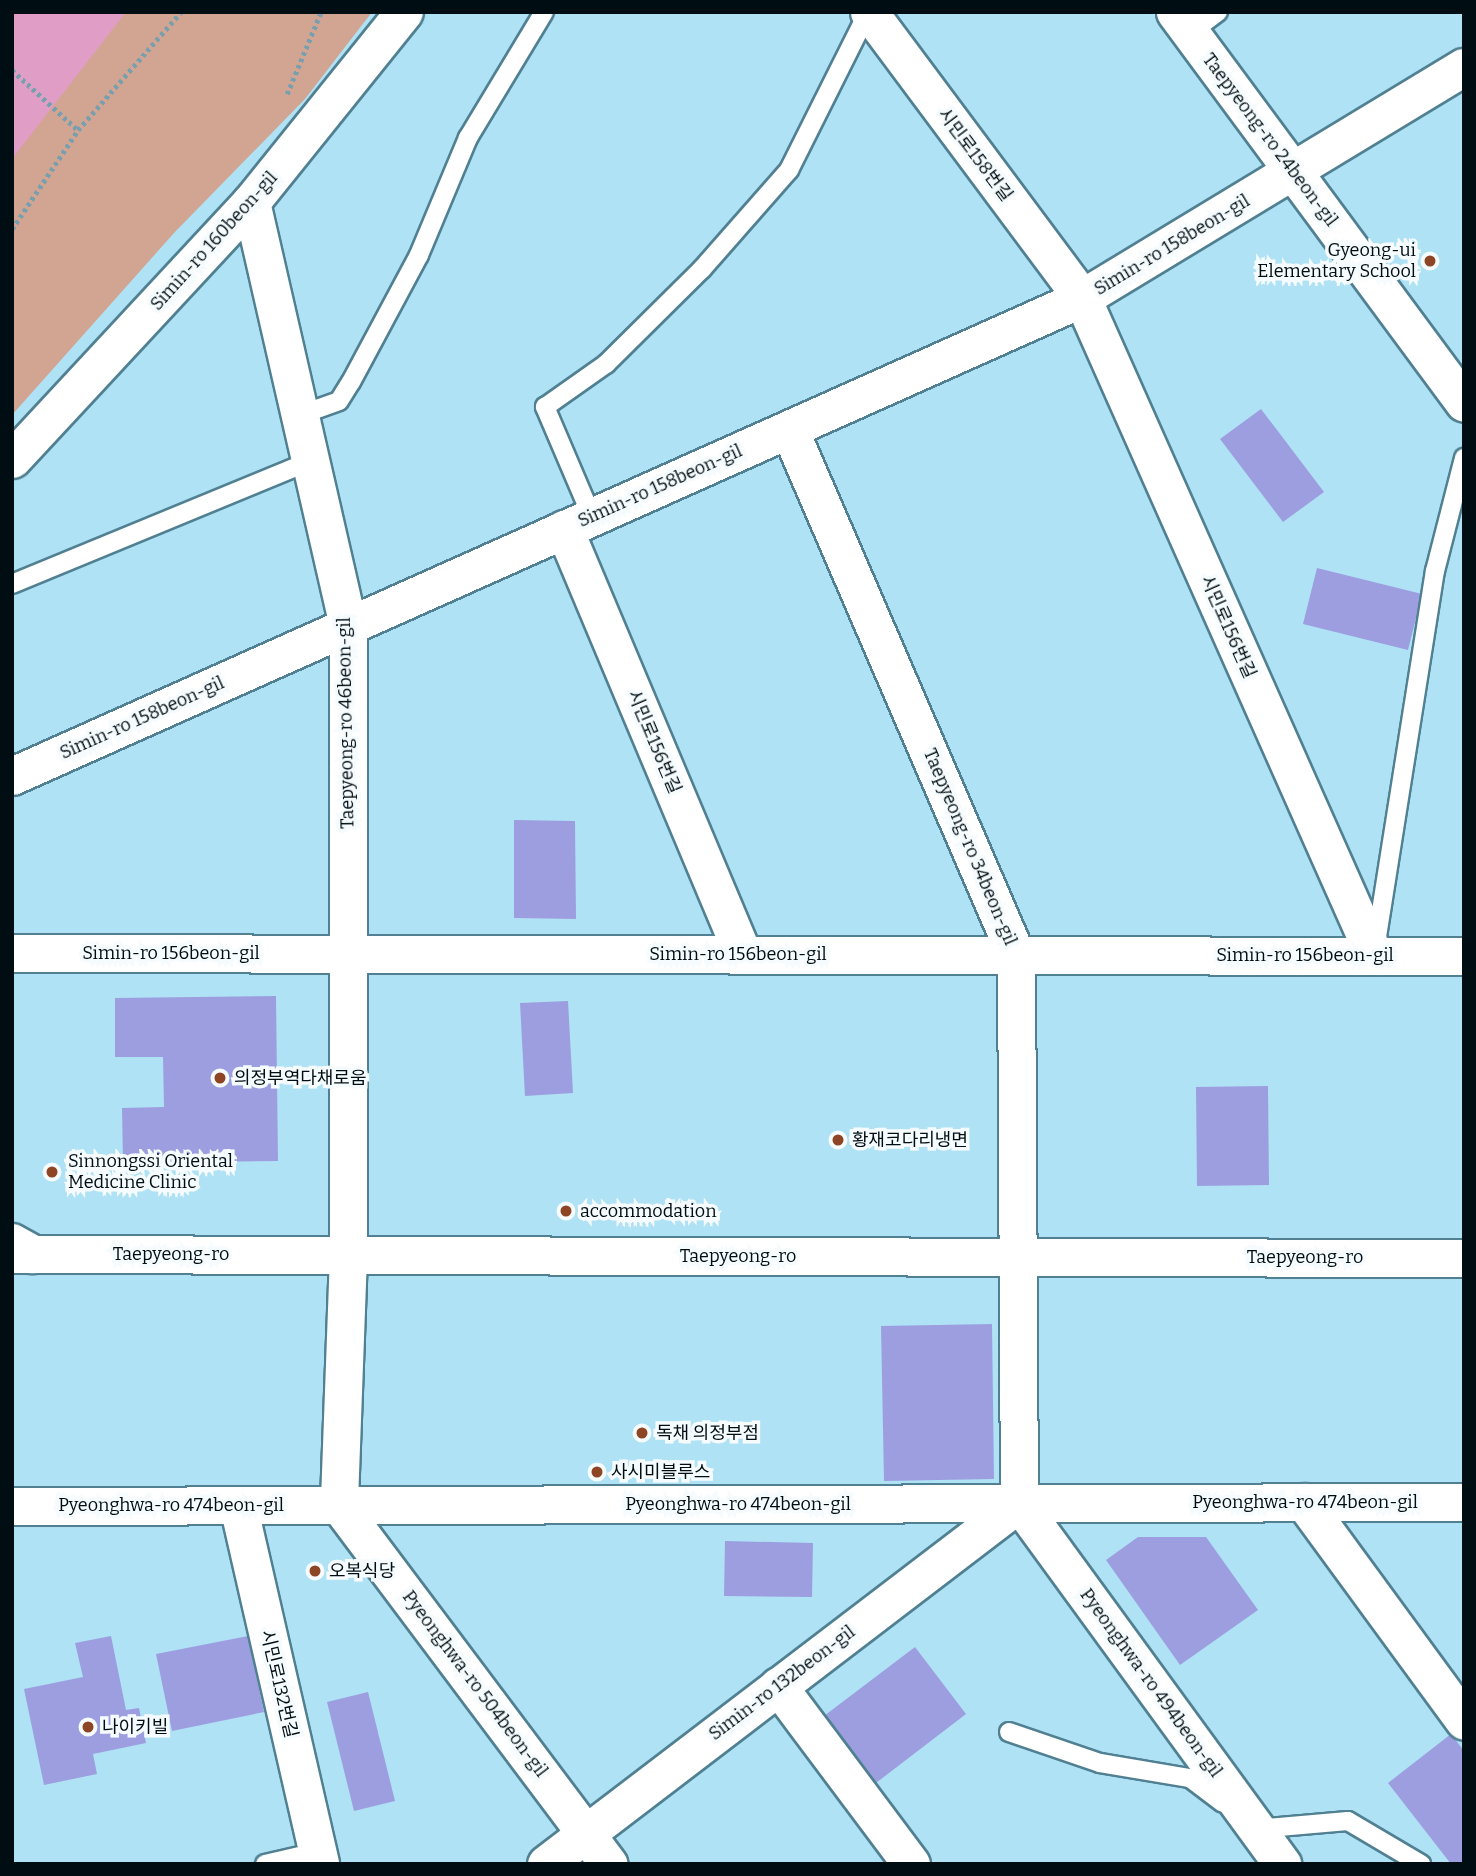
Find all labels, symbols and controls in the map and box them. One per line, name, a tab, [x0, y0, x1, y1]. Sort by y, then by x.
street label: Taepyeong-ro 24beon-gil	[1198, 49, 1342, 231]
street label: 시민로158번길	[933, 104, 1017, 206]
street label: Simin-ro 160beon-gil	[146, 167, 282, 315]
street label: Simin-ro 158beon-gil	[1090, 190, 1254, 300]
place label: Gyeong-ui Elementary School	[1257, 240, 1416, 282]
marker: Gyeong-ui Elementary School	[1422, 253, 1438, 269]
street label: Simin-ro 158beon-gil	[575, 440, 745, 532]
street label: 시민로156번길	[1196, 572, 1260, 682]
street label: Taepyeong-ro 46beon-gil	[333, 617, 359, 829]
street label: Simin-ro 158beon-gil	[57, 672, 227, 764]
street label: 시민로156번길	[623, 687, 685, 797]
street label: Taepyeong-ro 34beon-gil	[919, 745, 1021, 949]
street label: Simin-ro 156beon-gil	[82, 942, 260, 964]
street label: Simin-ro 156beon-gil	[649, 943, 827, 965]
street label: Simin-ro 156beon-gil	[1216, 944, 1394, 966]
place label: 의정부역다채로움	[234, 1067, 366, 1089]
marker: 의정부역다채로움	[212, 1070, 228, 1086]
place label: 황재코다리냉면	[852, 1129, 968, 1151]
marker: 황재코다리냉면	[830, 1132, 846, 1148]
place label: Sinnongssi Oriental Medicine Clinic	[68, 1151, 233, 1194]
marker: Sinnongssi Oriental Medicine Clinic	[42, 1162, 62, 1182]
place label: accommodation	[580, 1200, 717, 1222]
marker: accommodation	[558, 1203, 574, 1219]
street label: Taepyeong-ro	[113, 1243, 229, 1265]
street label: Taepyeong-ro	[680, 1245, 796, 1267]
street label: Taepyeong-ro	[1247, 1246, 1363, 1268]
place label: 독채 의정부점	[656, 1422, 759, 1444]
marker: 독채 의정부점	[634, 1425, 650, 1441]
place label: 사시미블루스	[611, 1461, 710, 1483]
marker: 사시미블루스	[589, 1464, 605, 1480]
street label: Pyeonghwa-ro 474beon-gil	[1192, 1491, 1418, 1513]
street label: Pyeonghwa-ro 474beon-gil	[625, 1493, 851, 1515]
street label: Pyeonghwa-ro 474beon-gil	[58, 1494, 284, 1516]
place label: 오복식당	[329, 1560, 395, 1582]
marker: 오복식당	[307, 1563, 323, 1579]
street label: Pyeonghwa-ro 494beon-gil	[1075, 1585, 1227, 1781]
street label: Pyeonghwa-ro 504beon-gil	[398, 1587, 552, 1781]
street label: Simin-ro 132beon-gil	[705, 1621, 859, 1745]
street label: 시민로132번길	[256, 1628, 302, 1740]
place label: 나이키빌	[102, 1716, 168, 1738]
marker: 나이키빌	[80, 1719, 96, 1735]

